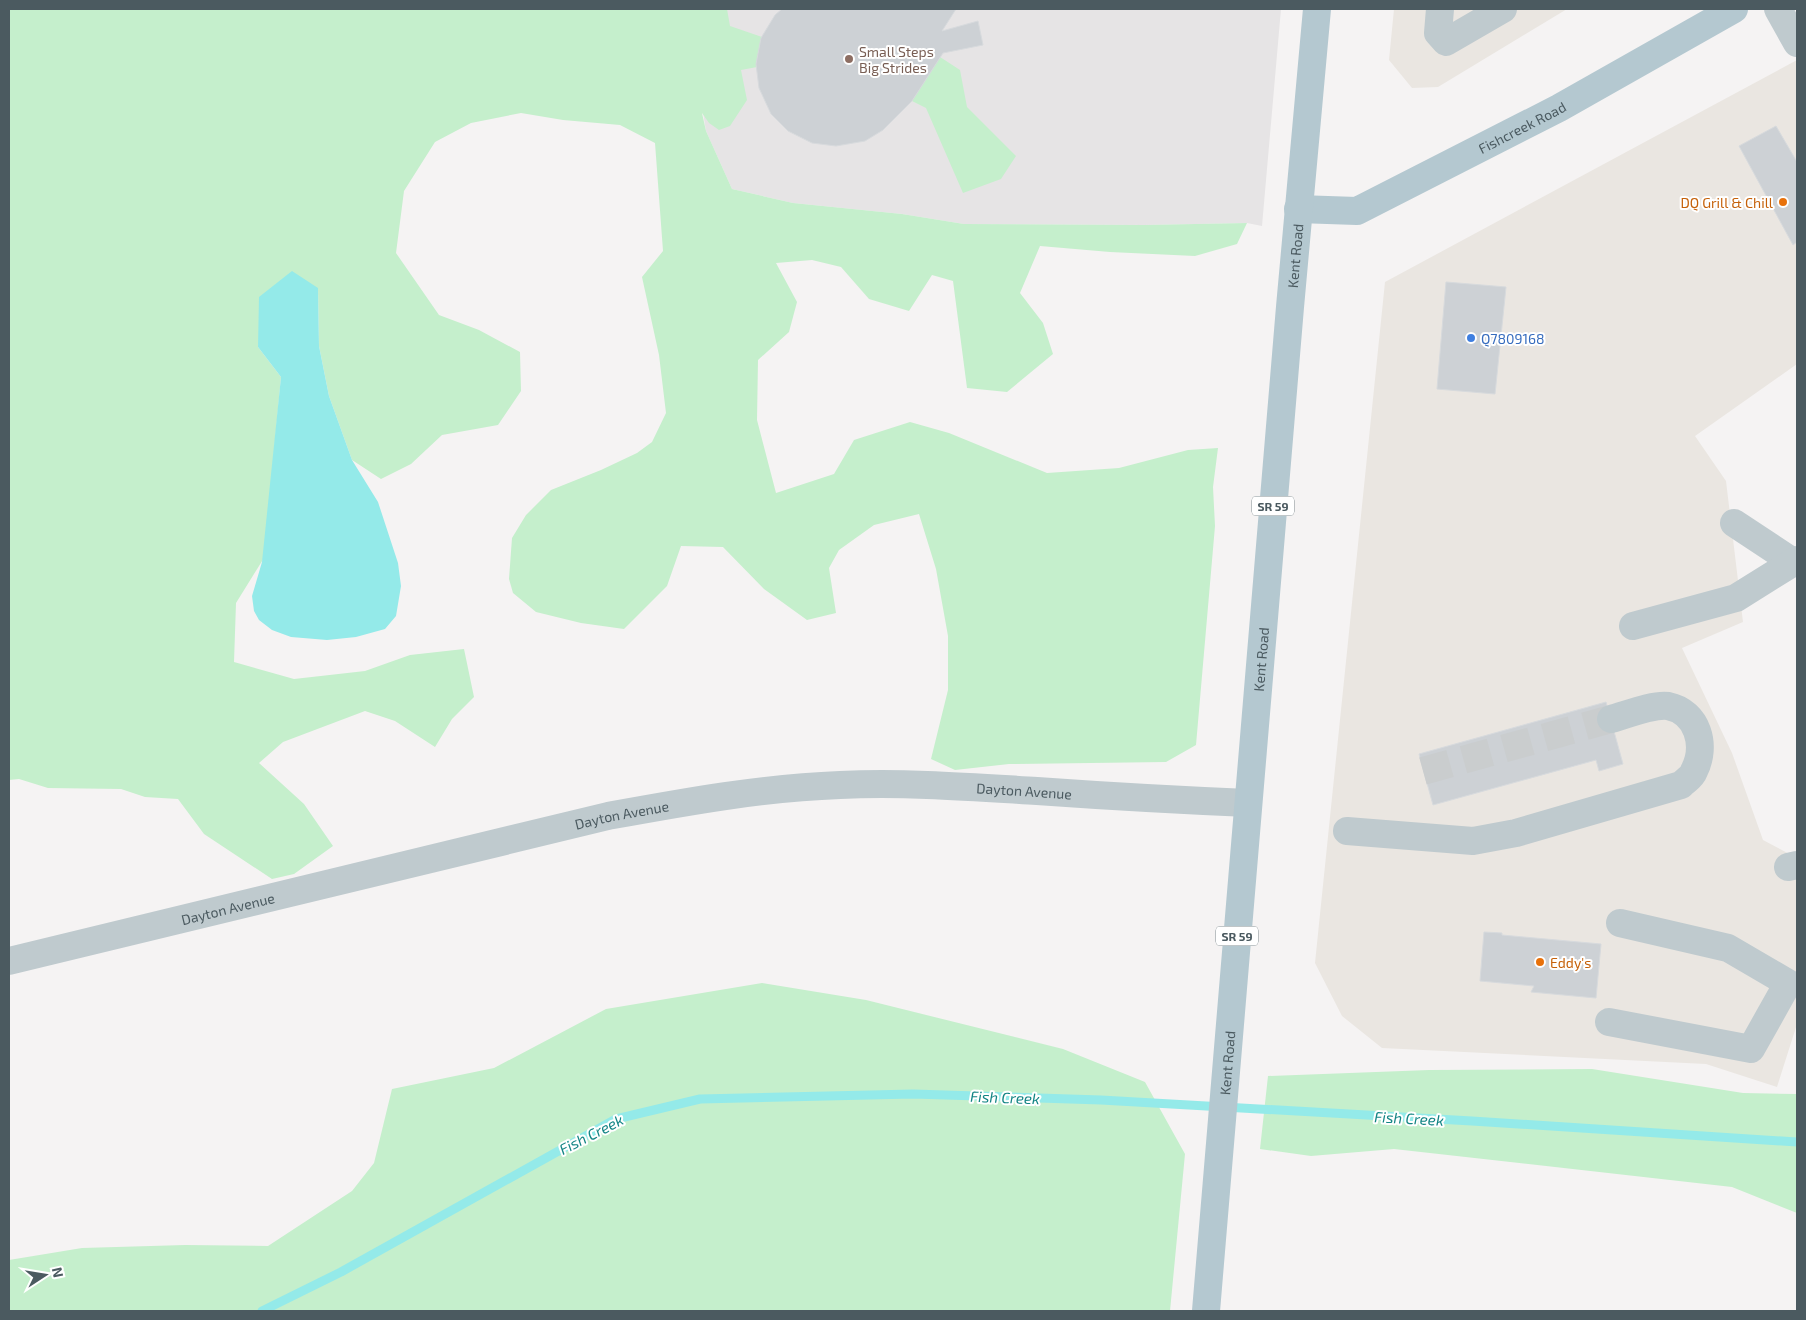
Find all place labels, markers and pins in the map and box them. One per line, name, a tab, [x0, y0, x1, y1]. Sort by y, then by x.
place label: Small Steps Big Strides	[859, 43, 934, 76]
marker: Small Steps Big Strides	[843, 53, 855, 65]
place label: DQ Grill & Chill	[1680, 194, 1774, 211]
marker: DQ Grill & Chill	[1777, 196, 1789, 208]
place label: Q7809168	[1481, 330, 1545, 347]
marker: Q7809168	[1465, 332, 1477, 344]
place label: Eddy's	[1550, 954, 1591, 971]
marker: Eddy's	[1534, 956, 1546, 968]

